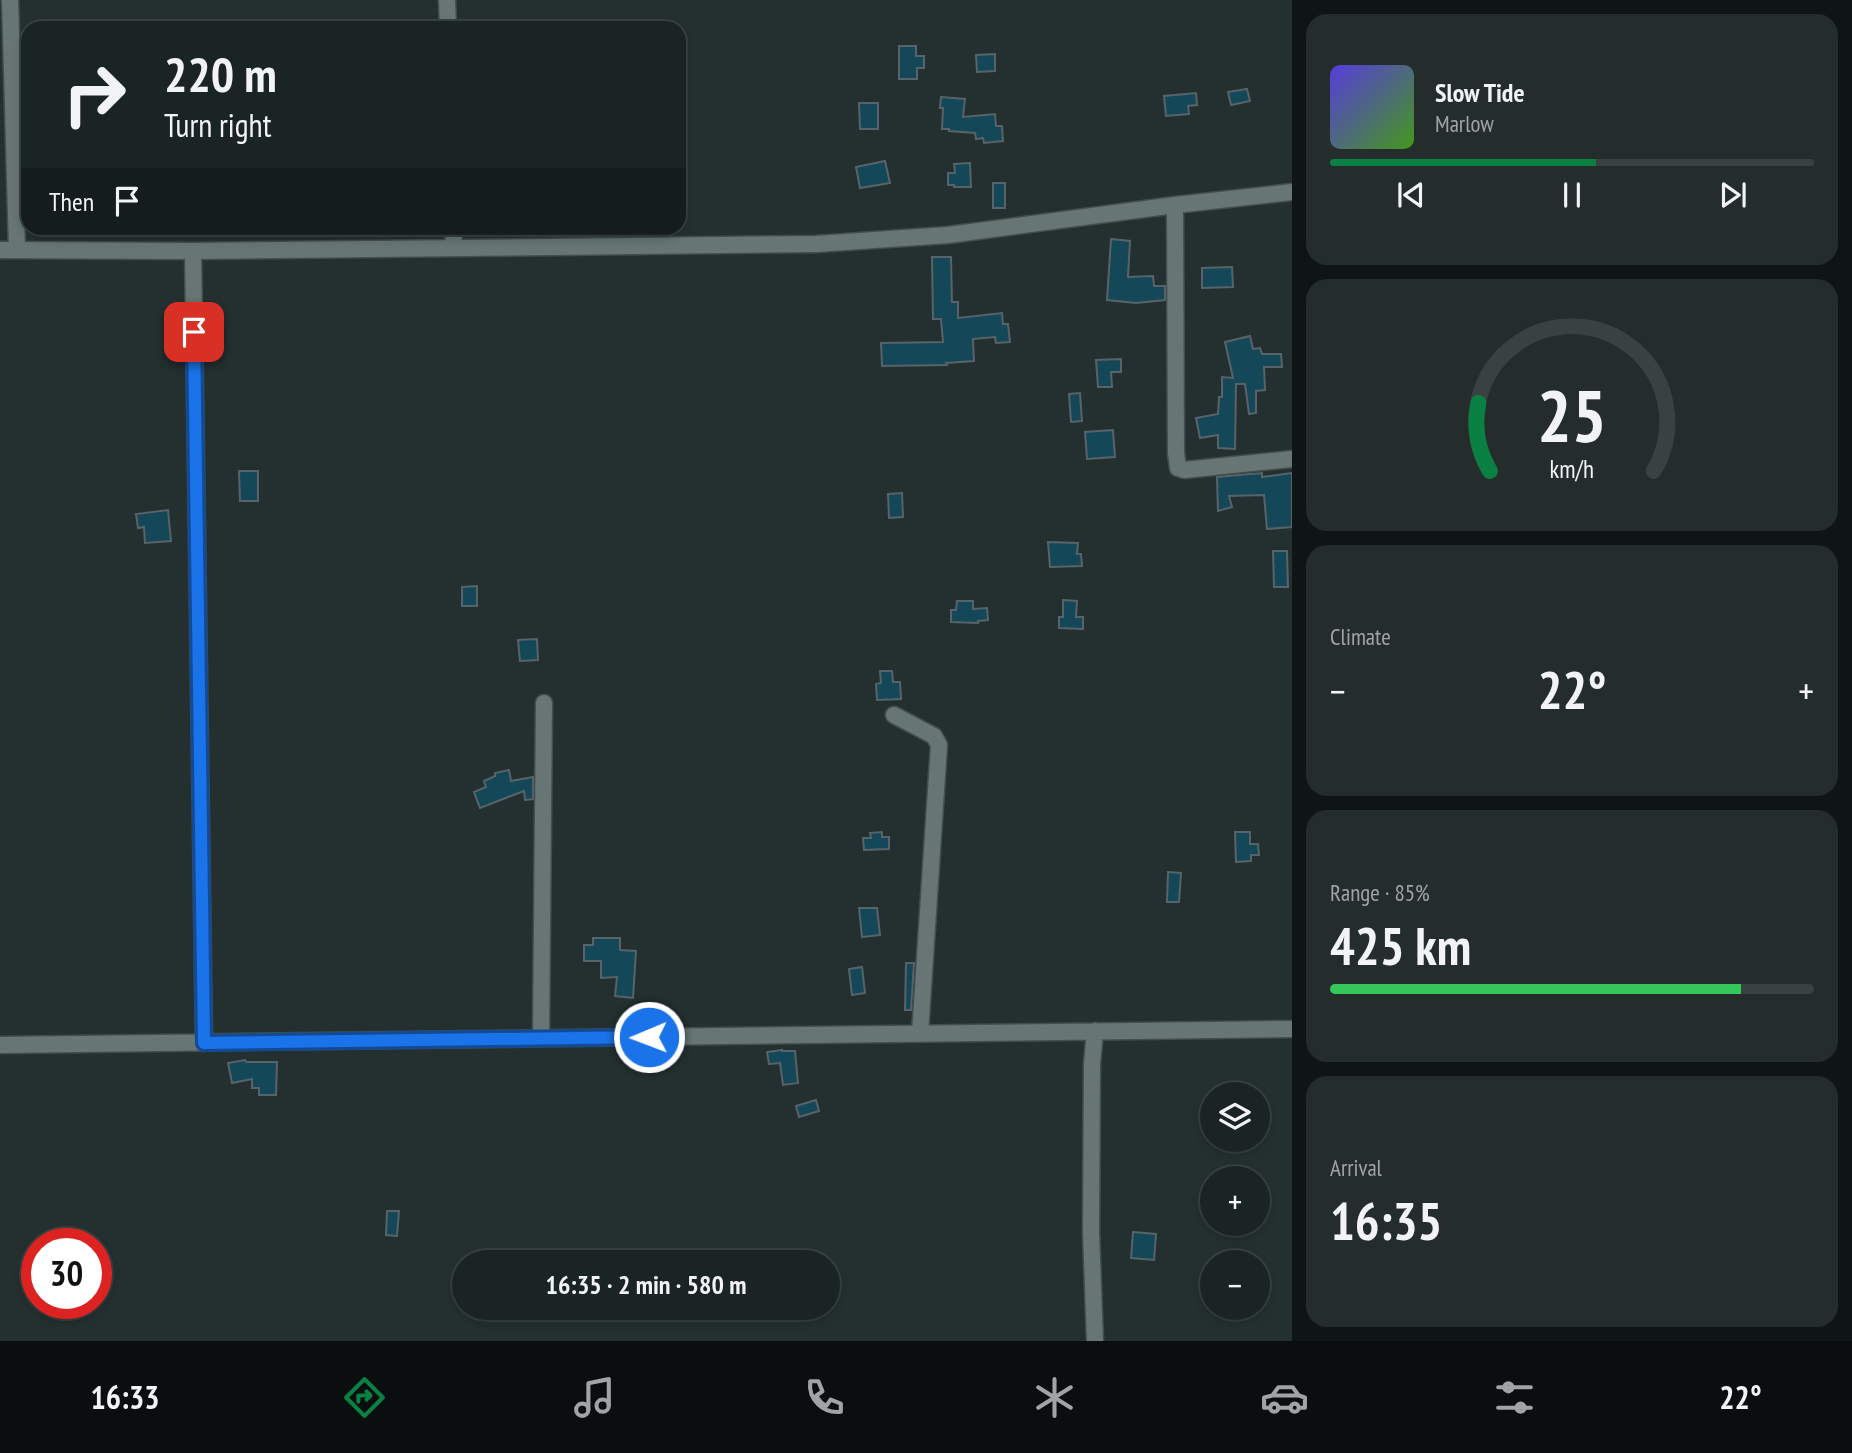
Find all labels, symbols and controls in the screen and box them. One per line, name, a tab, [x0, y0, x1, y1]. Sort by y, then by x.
text: 220 m	[164, 42, 277, 106]
icon: right	[49, 49, 140, 140]
text: Slow Tide	[1435, 76, 1525, 109]
text: Turn right	[164, 104, 272, 146]
text: Marlow	[1435, 109, 1494, 138]
icon: previous	[1392, 176, 1430, 214]
icon: pause	[1553, 176, 1591, 214]
icon: next	[1714, 176, 1752, 214]
icon: arrive	[108, 182, 146, 220]
text: Then	[49, 185, 94, 218]
pin	[164, 302, 224, 362]
icon: arrive	[175, 313, 213, 351]
text: 25	[1537, 368, 1607, 462]
text: km/h	[1550, 453, 1594, 485]
text: Climate	[1330, 622, 1391, 651]
text: 22°	[1538, 656, 1606, 723]
text: −	[1330, 666, 1346, 715]
text: +	[1798, 666, 1814, 715]
text: Range · 85%	[1330, 878, 1430, 907]
text: 425 km	[1330, 912, 1471, 979]
position arrow	[612, 1000, 686, 1074]
map controls	[1200, 1082, 1270, 1320]
button: layers	[1200, 1082, 1270, 1152]
text: Arrival	[1330, 1153, 1382, 1182]
button: +	[1200, 1166, 1270, 1236]
text: 16:35	[1330, 1187, 1442, 1254]
speed limit sign: 30	[21, 1228, 112, 1319]
button: −	[1200, 1250, 1270, 1320]
text: 16:35 · 2 min · 580 m	[546, 1268, 746, 1301]
icon: directions	[340, 1373, 389, 1422]
icon: music	[570, 1373, 619, 1422]
icon: phone	[800, 1373, 849, 1422]
icon: climate	[1030, 1373, 1079, 1422]
icon: car	[1260, 1373, 1309, 1422]
icon: filters	[1490, 1373, 1539, 1422]
text: 16:33	[90, 1376, 160, 1418]
text: 22°	[1719, 1376, 1762, 1418]

